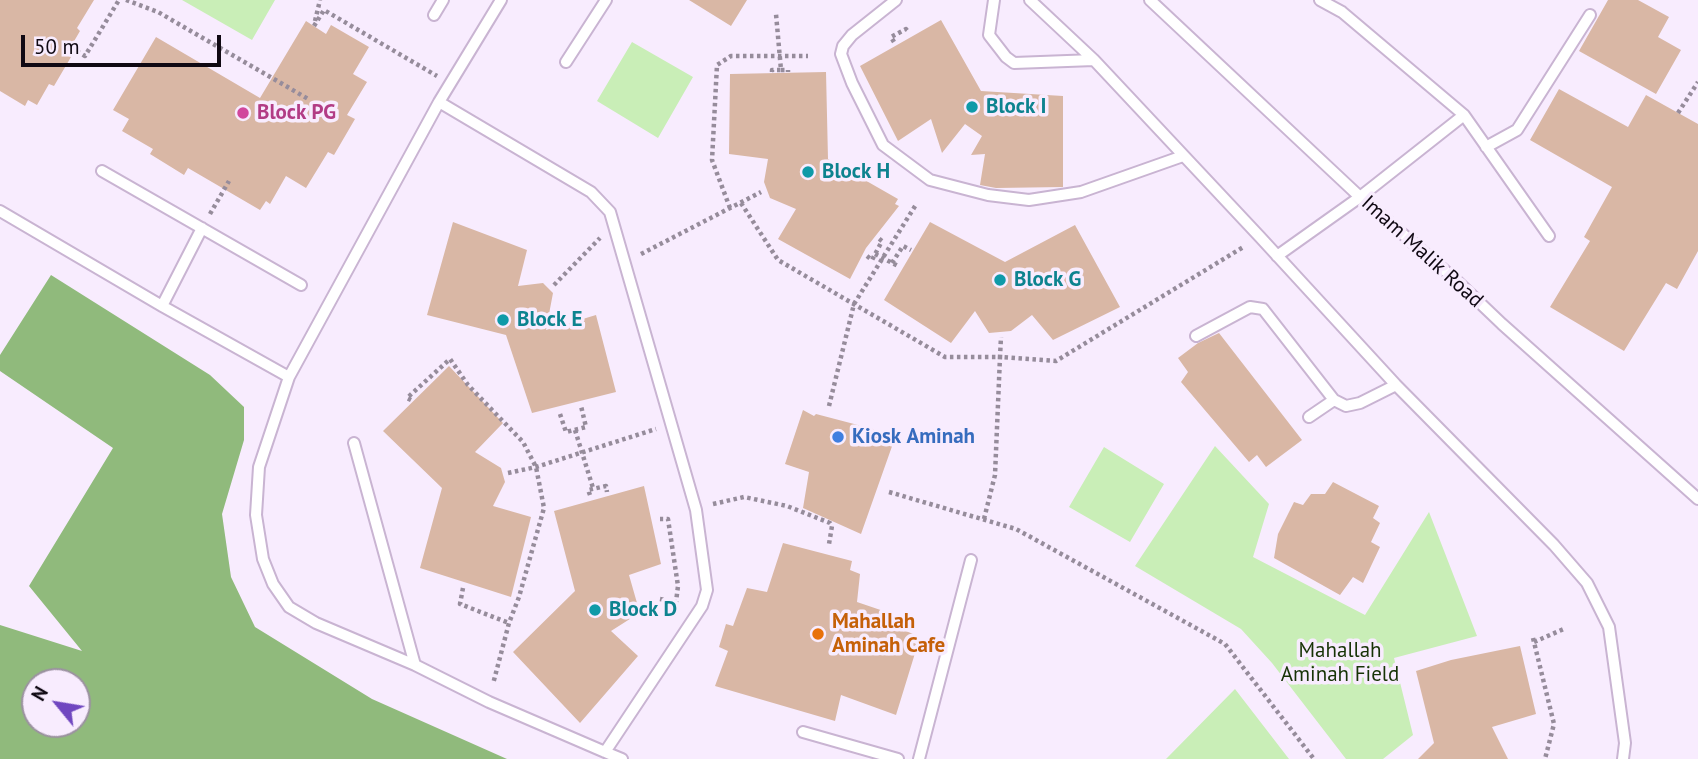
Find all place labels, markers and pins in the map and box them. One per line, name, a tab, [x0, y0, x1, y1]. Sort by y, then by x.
place label: Block I	[986, 94, 1047, 120]
marker: Block I	[964, 99, 980, 115]
place label: Block PG	[257, 100, 336, 126]
marker: Block PG	[235, 105, 251, 121]
place label: Block H	[822, 159, 890, 185]
marker: Block H	[800, 164, 816, 180]
place label: Block G	[1014, 267, 1081, 293]
marker: Block G	[992, 272, 1008, 288]
place label: Block E	[517, 307, 583, 333]
marker: Block E	[495, 312, 511, 328]
place label: Kiosk Aminah	[852, 424, 975, 450]
marker: Kiosk Aminah	[830, 429, 846, 445]
place label: Block D	[609, 597, 677, 623]
marker: Block D	[587, 602, 603, 618]
place label: Mahallah Aminah Cafe	[832, 609, 945, 659]
marker: Mahallah Aminah Cafe	[810, 626, 826, 642]

